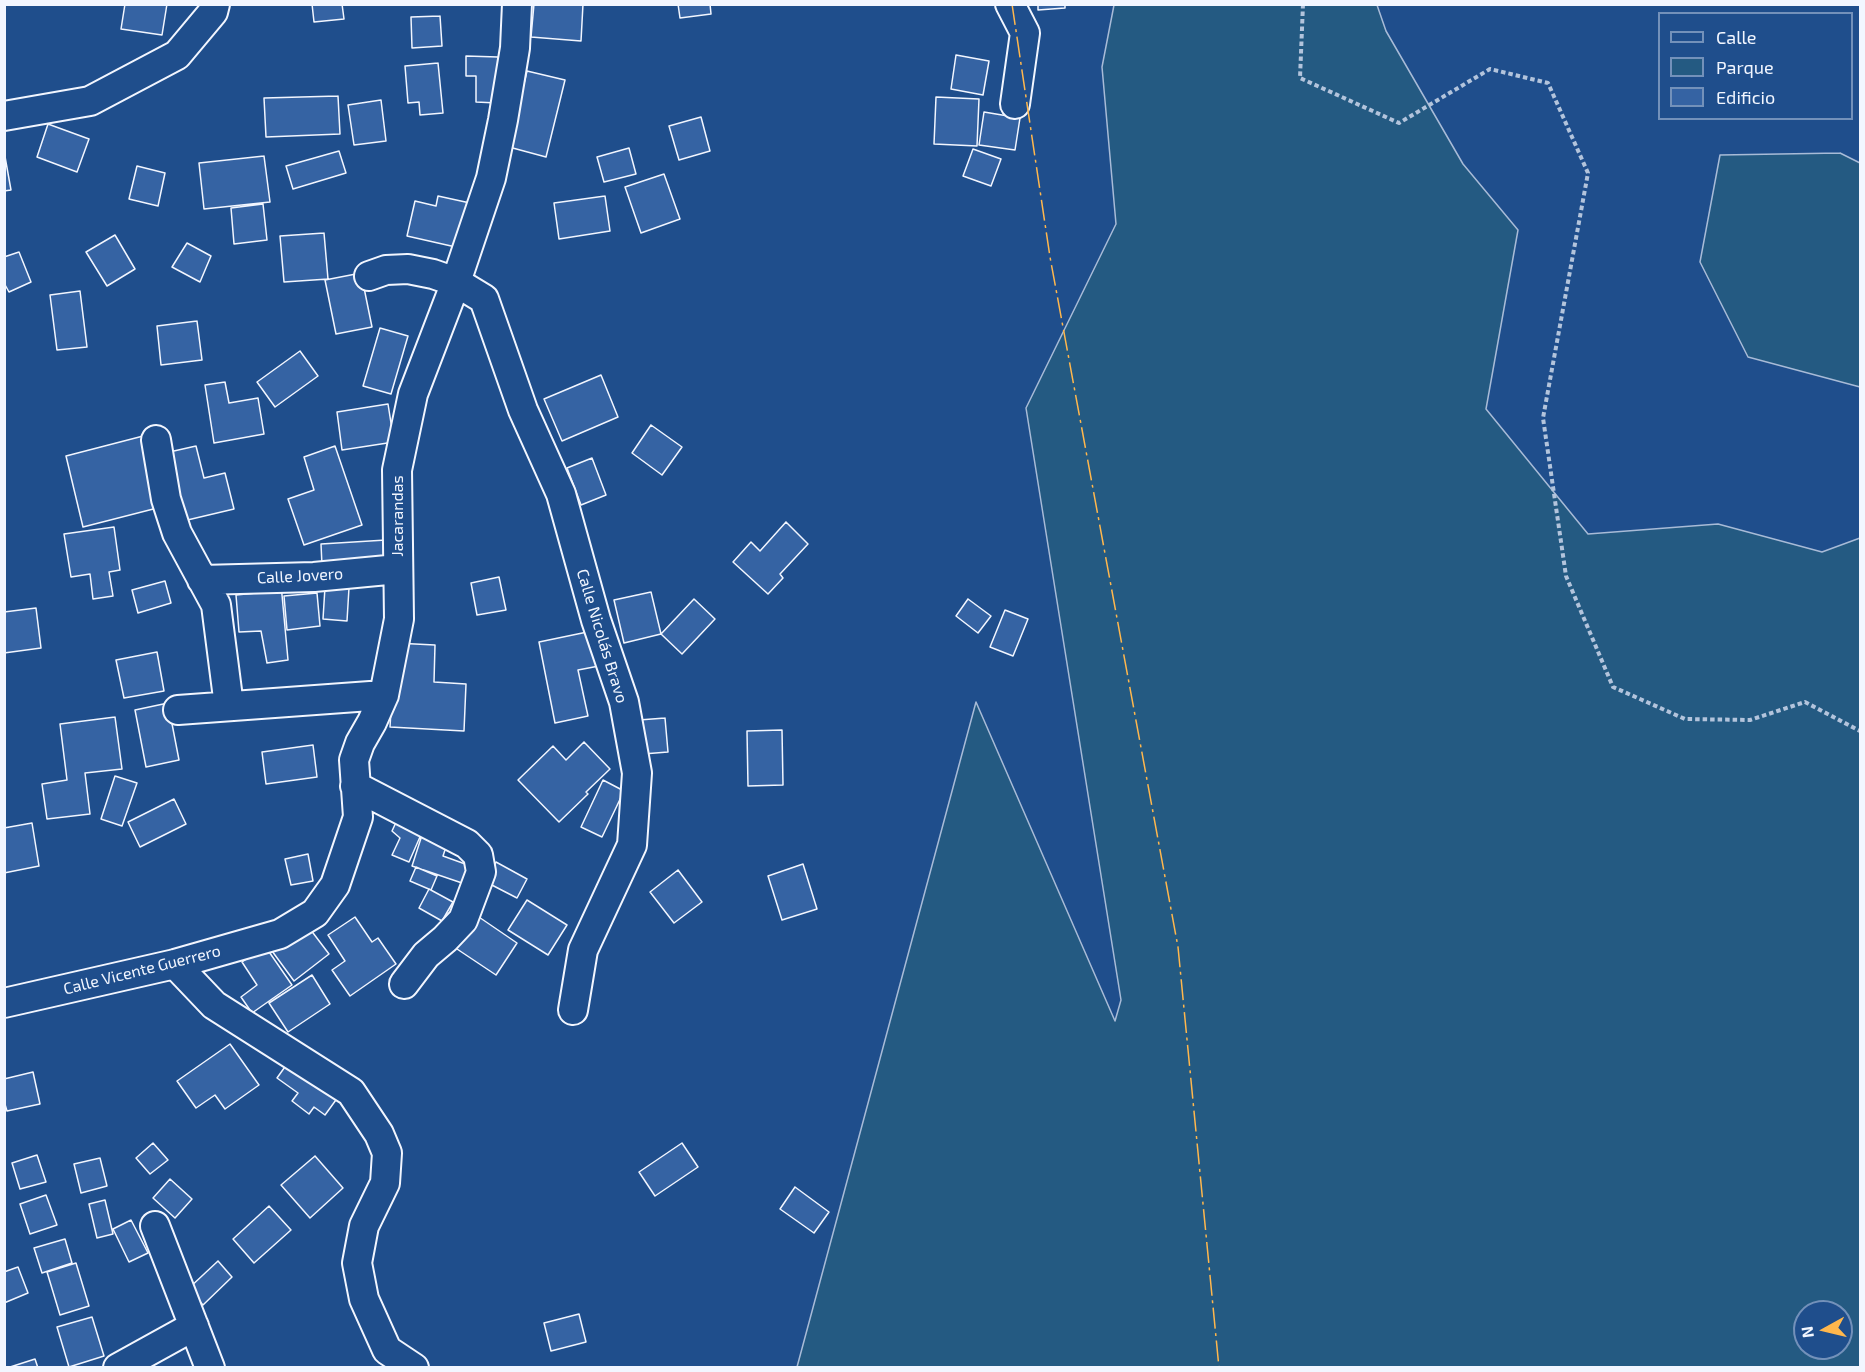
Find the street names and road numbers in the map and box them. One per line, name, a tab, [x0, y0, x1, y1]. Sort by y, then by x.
street label: Jacarandas	[388, 475, 408, 557]
street label: Calle Jovero	[256, 564, 344, 588]
street label: Calle Nicolás Bravo	[572, 567, 632, 705]
street label: Calle Vicente Guerrero	[61, 941, 223, 999]

